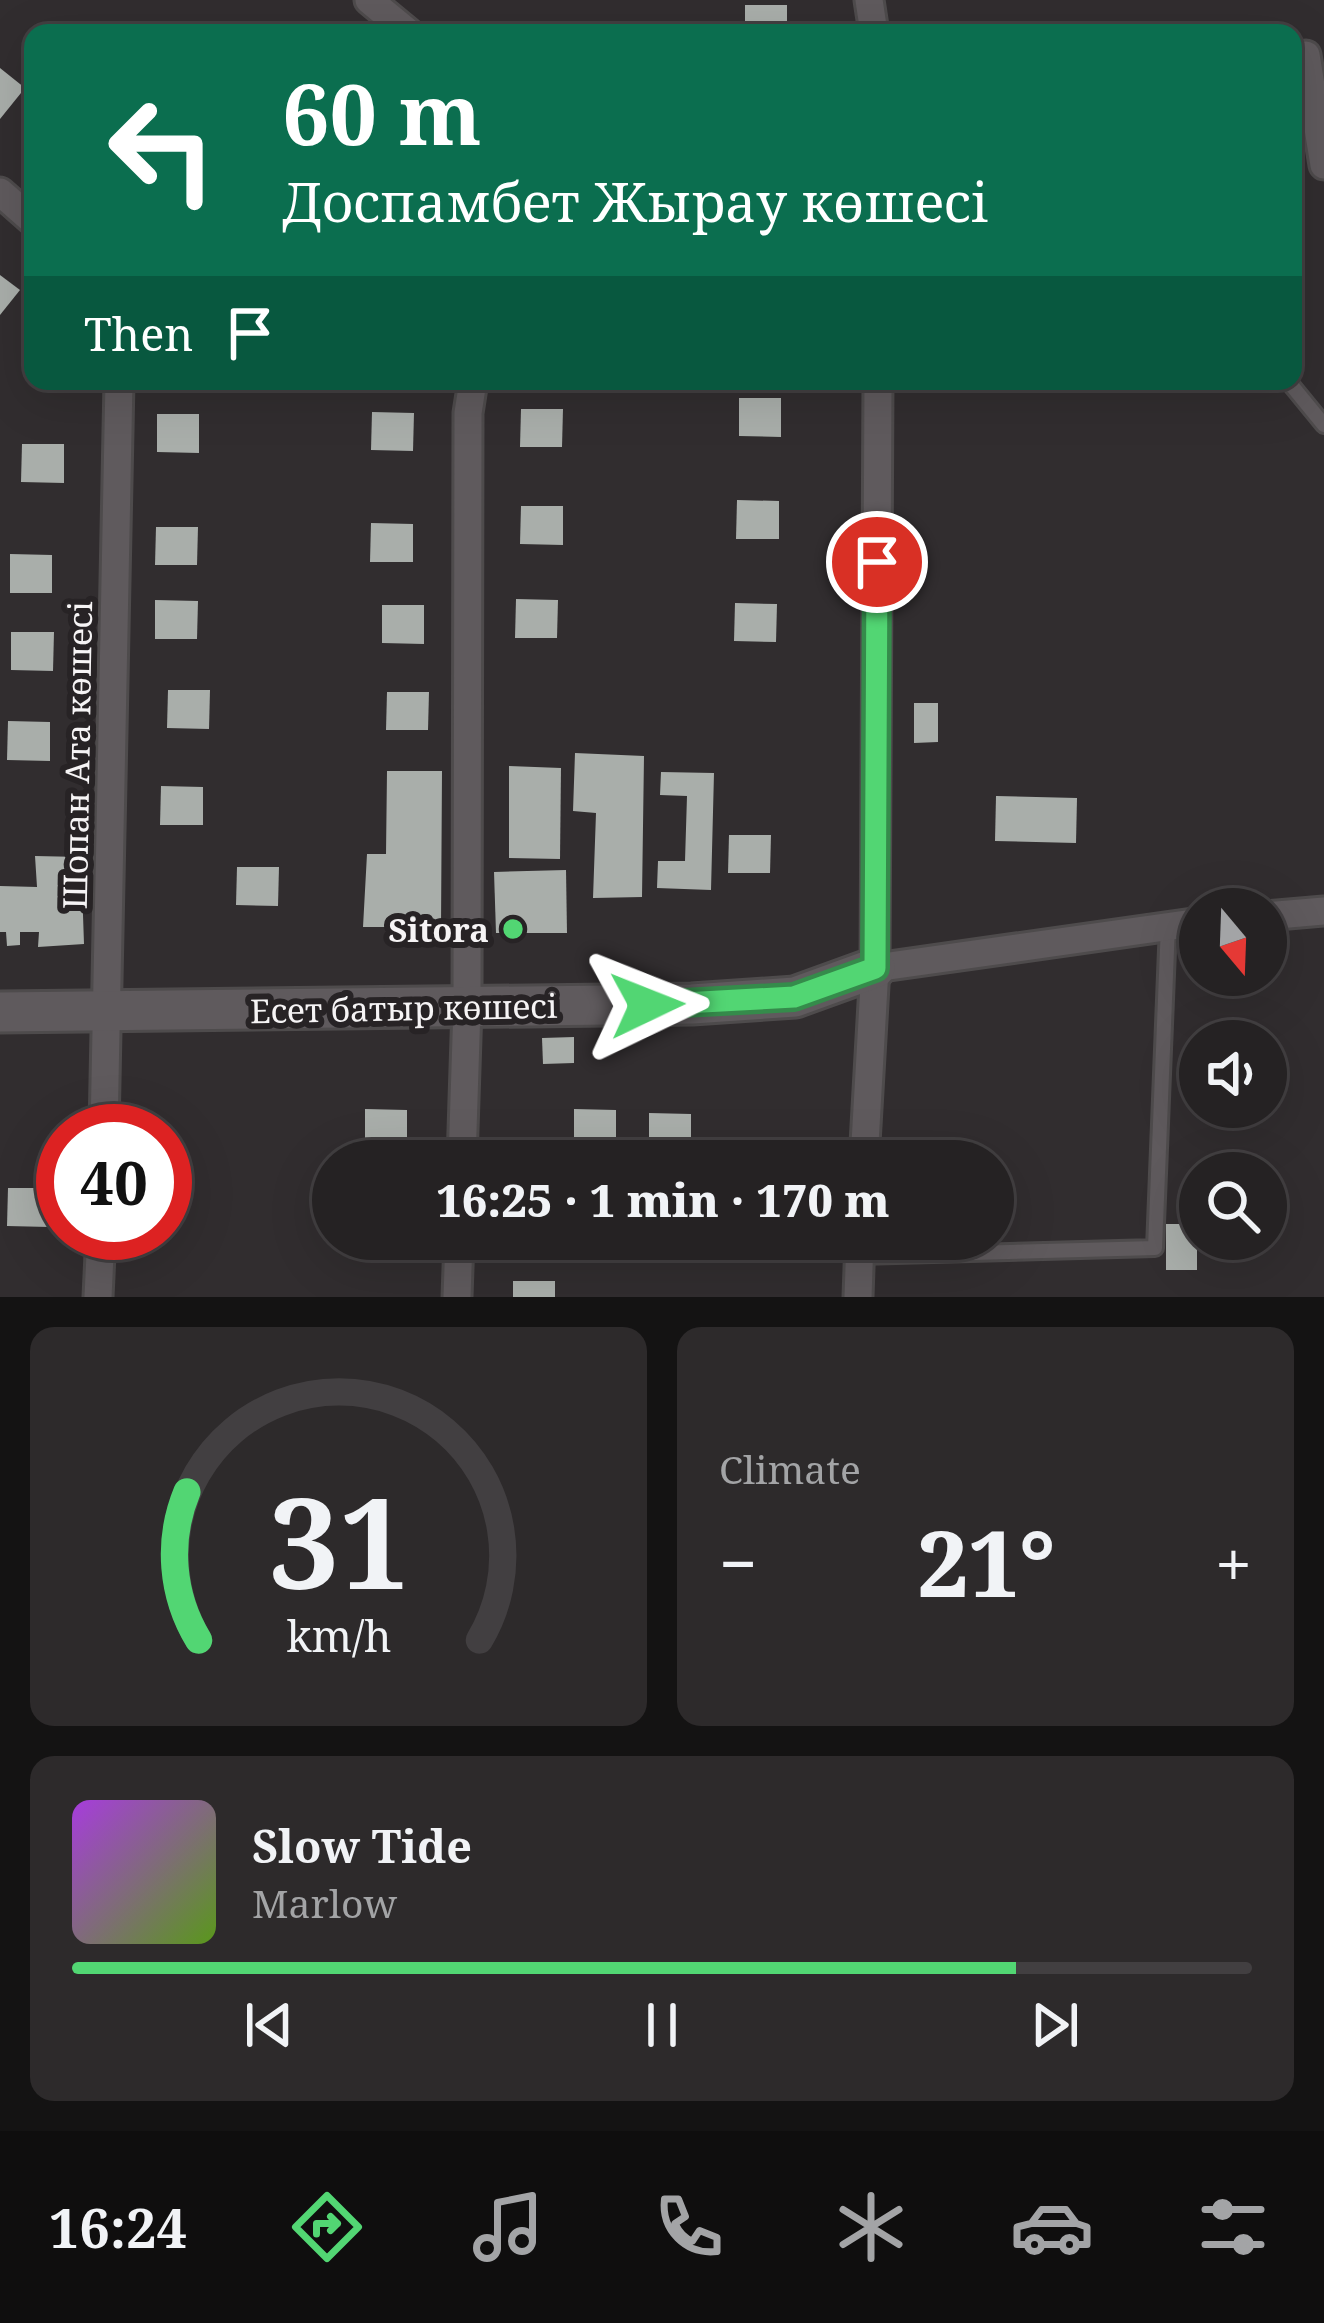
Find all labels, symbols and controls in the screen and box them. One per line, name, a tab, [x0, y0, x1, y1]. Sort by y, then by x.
text: 60 m	[282, 55, 482, 170]
icon: left	[84, 72, 240, 228]
text: Доспамбет Жырау көшесі	[282, 164, 989, 238]
icon: arrive	[217, 300, 283, 366]
text: Then	[84, 303, 193, 364]
pin	[826, 511, 928, 613]
icon: arrive	[844, 529, 910, 595]
street label: Шопан Ата көшесі	[52, 600, 102, 910]
north arrow	[1179, 888, 1287, 996]
map controls	[1179, 888, 1287, 1260]
place label: Sitora	[388, 907, 489, 952]
marker: Sitora	[500, 916, 526, 942]
position arrow	[584, 942, 710, 1068]
street label: Есет батыр көшесі	[250, 983, 558, 1033]
button: sound	[1179, 1020, 1287, 1128]
speed limit sign: 40	[36, 1104, 192, 1260]
button: search	[1179, 1152, 1287, 1260]
text: 16:25 · 1 min · 170 m	[436, 1169, 890, 1230]
text: Climate	[719, 1442, 861, 1495]
text: 31	[268, 1456, 409, 1626]
text: 21°	[917, 1501, 1055, 1623]
text: −	[719, 1517, 757, 1607]
text: +	[1215, 1517, 1252, 1607]
text: km/h	[286, 1605, 391, 1664]
text: Slow Tide	[252, 1815, 472, 1876]
text: Marlow	[252, 1876, 397, 1929]
icon: previous	[236, 1992, 302, 2058]
icon: pause	[629, 1992, 695, 2058]
icon: next	[1022, 1992, 1088, 2058]
icon: directions	[285, 2185, 369, 2269]
icon: music	[466, 2185, 550, 2269]
icon: phone	[647, 2185, 731, 2269]
icon: climate	[829, 2185, 913, 2269]
icon: car	[1010, 2185, 1094, 2269]
icon: filters	[1191, 2185, 1275, 2269]
text: 16:24	[49, 2190, 187, 2264]

